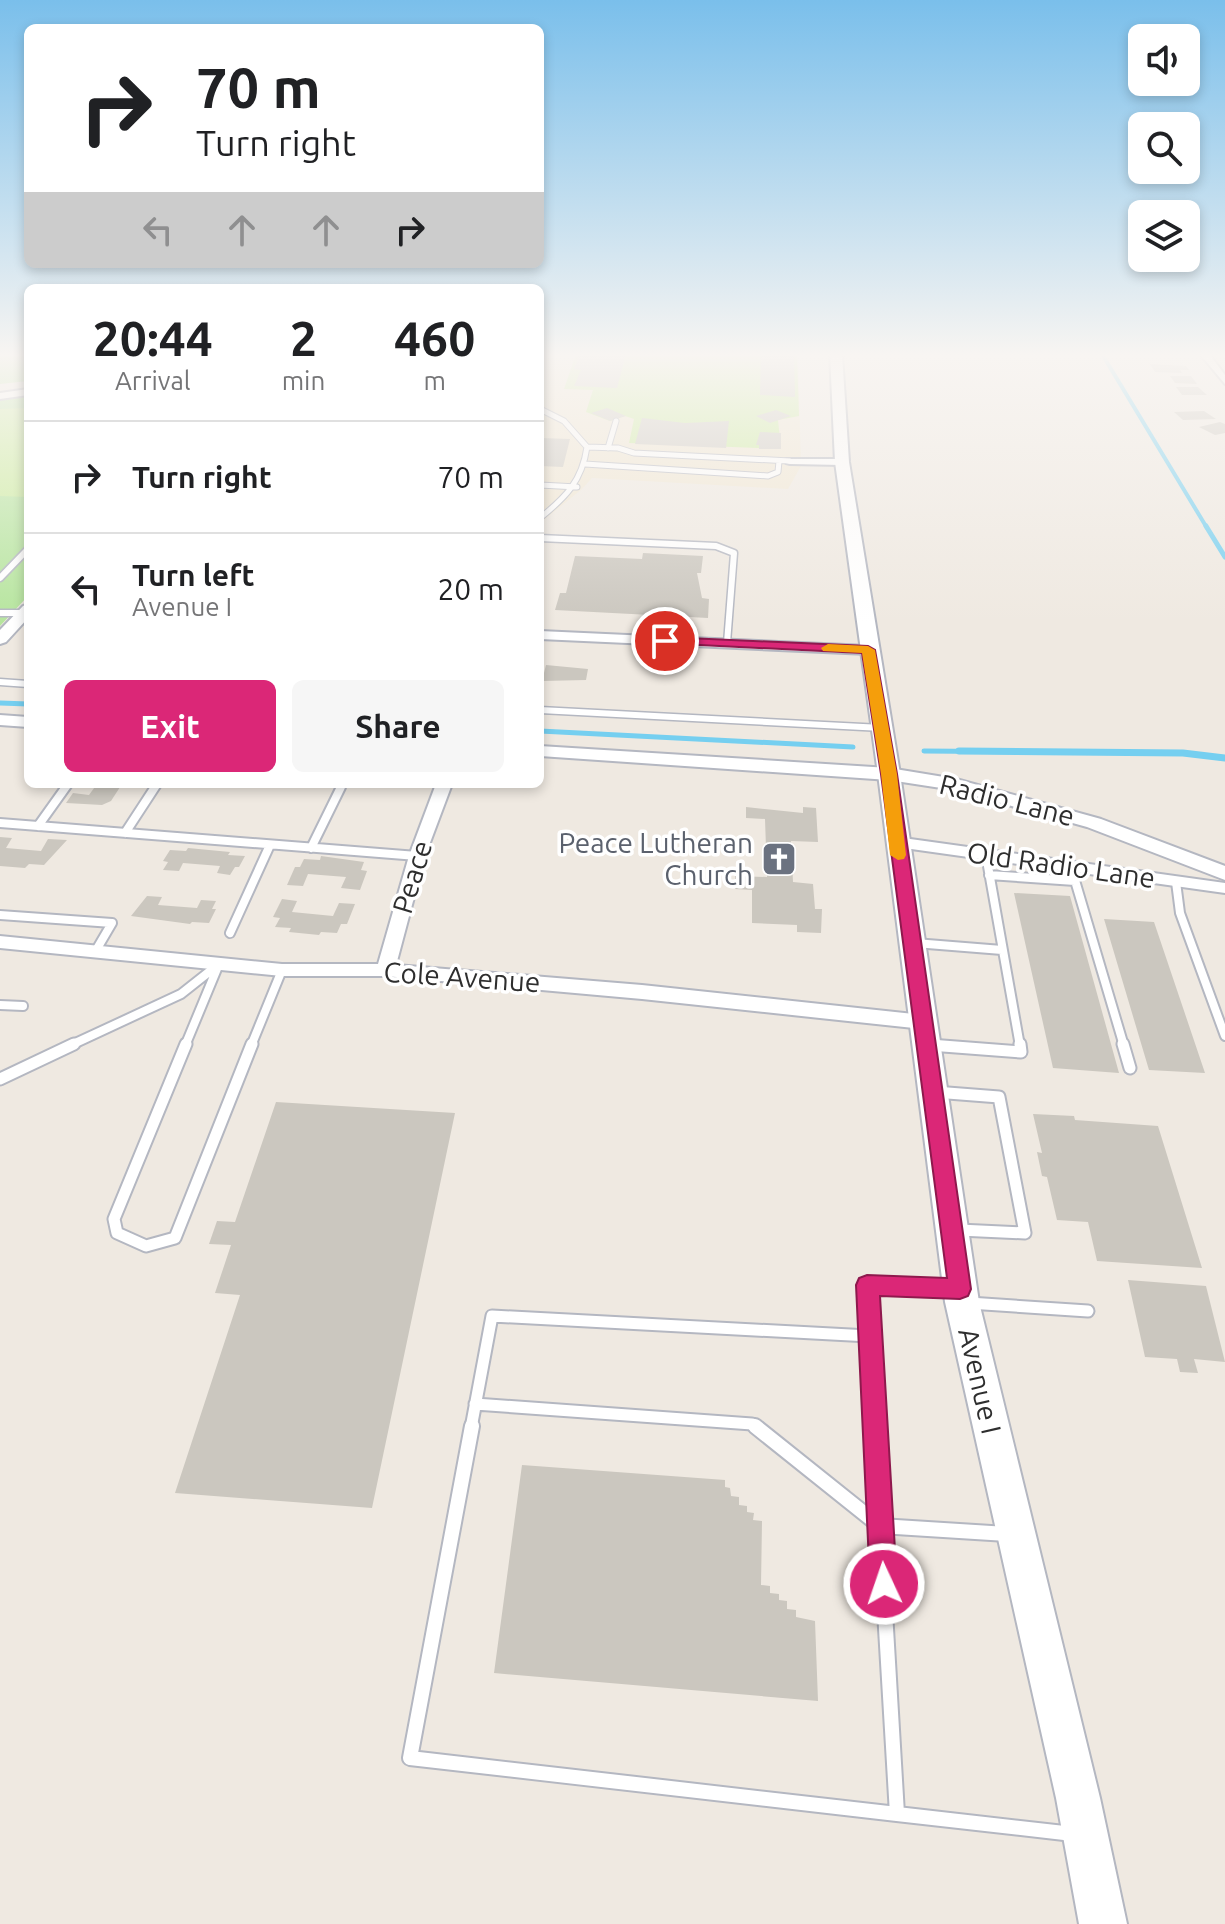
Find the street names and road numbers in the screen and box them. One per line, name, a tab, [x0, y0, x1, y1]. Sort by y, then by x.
street label: Radio Lane	[936, 768, 1078, 831]
street label: Old Radio Lane	[965, 836, 1157, 893]
street label: Peace	[386, 837, 437, 917]
street label: Cole Avenue	[383, 956, 541, 997]
street label: Avenue I	[953, 1325, 1008, 1437]

